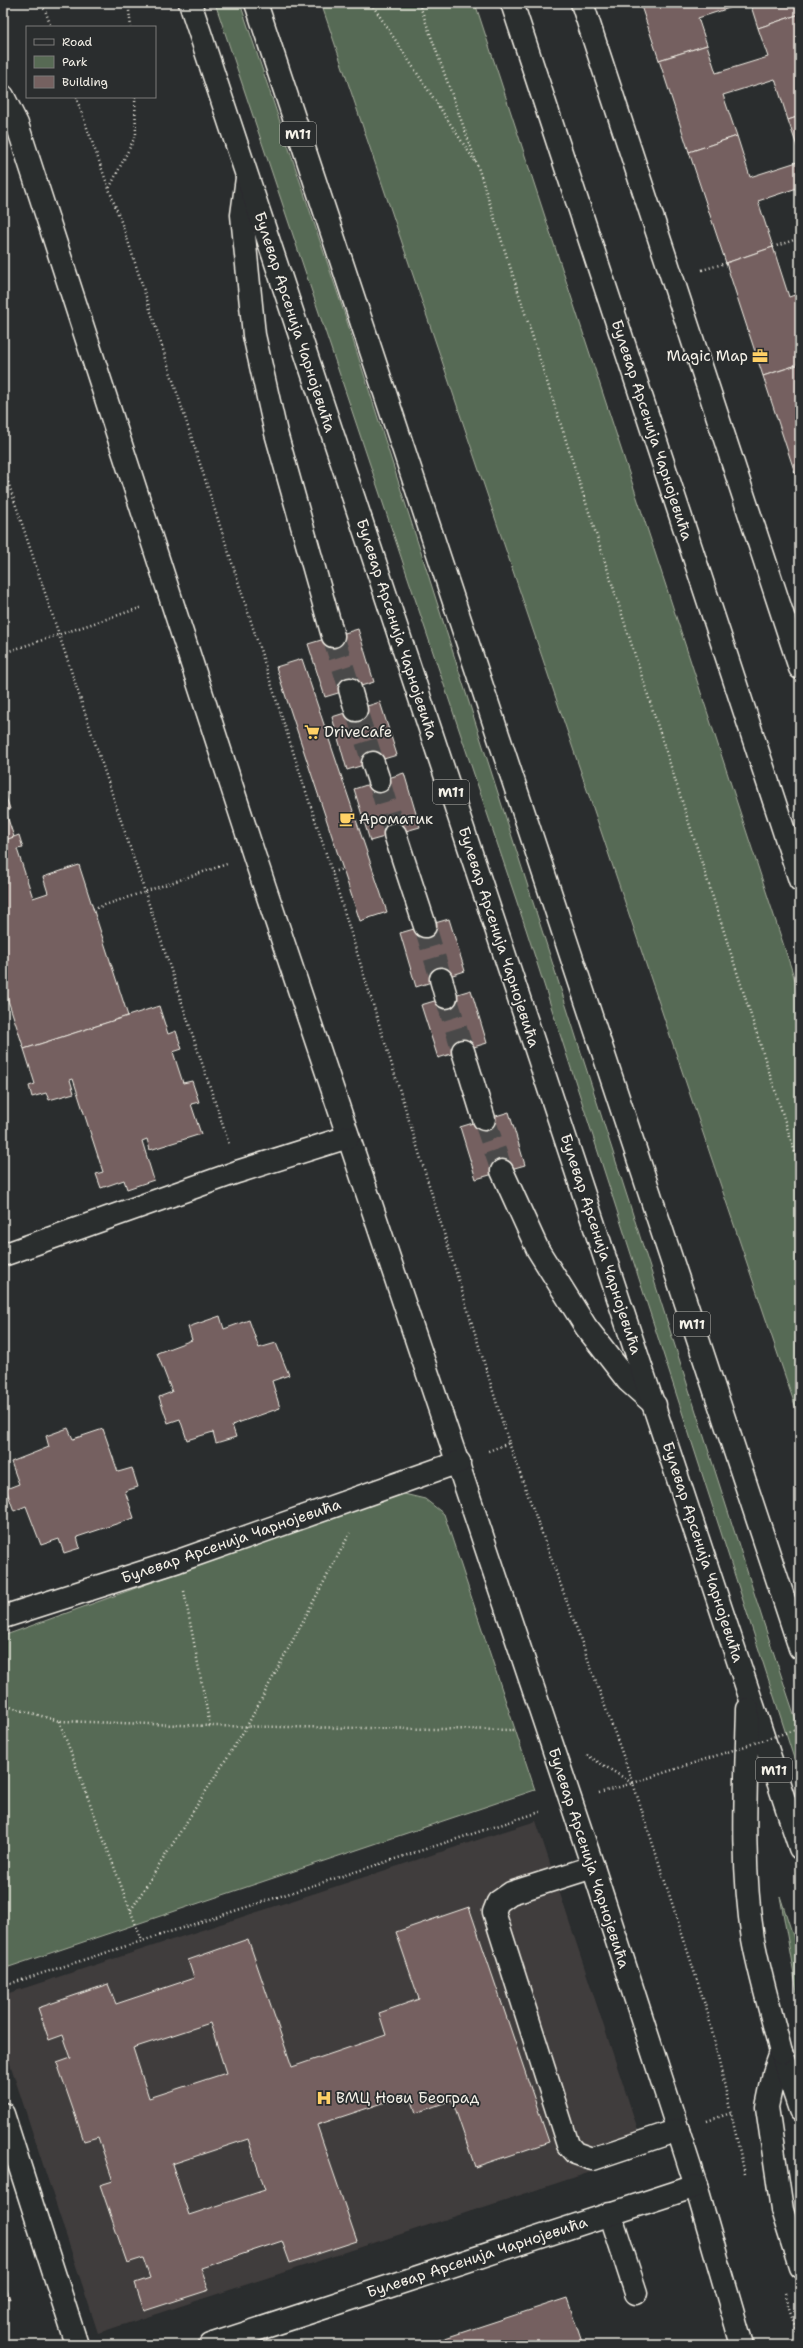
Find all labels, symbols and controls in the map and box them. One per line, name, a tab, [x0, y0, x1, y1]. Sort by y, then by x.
legend	[26, 26, 156, 98]
text: Road	[62, 34, 93, 50]
text: Park	[62, 54, 88, 70]
text: Building	[62, 74, 108, 90]
road number: M11	[280, 122, 316, 146]
street label: Булевар Арсенија Чарнојевића	[250, 209, 340, 435]
street label: Булевар Арсенија Чарнојевића	[607, 317, 697, 543]
place label: Magic Map	[667, 346, 748, 366]
office icon: Magic Map	[751, 347, 769, 365]
street label: Булевар Арсенија Чарнојевића	[352, 516, 442, 742]
place label: DriveCafe	[324, 722, 392, 742]
supermarket icon: DriveCafe	[303, 723, 321, 741]
road number: M11	[433, 780, 469, 804]
place label: Ароматик	[359, 809, 433, 829]
cafe icon: Ароматик	[338, 810, 356, 828]
street label: Булевар Арсенија Чарнојевића	[454, 824, 544, 1050]
street label: Булевар Арсенија Чарнојевића	[556, 1131, 646, 1357]
road number: M11	[674, 1312, 710, 1336]
street label: Булевар Арсенија Чарнојевића	[658, 1439, 748, 1665]
street label: Булевар Арсенија Чарнојевића	[119, 1494, 344, 1588]
street label: Булевар Арсенија Чарнојевића	[544, 1745, 634, 1971]
road number: M11	[756, 1758, 792, 1782]
place label: ВМЦ Нови Београд	[336, 2088, 480, 2108]
hospital icon: ВМЦ Нови Београд	[315, 2089, 333, 2107]
street label: Булевар Арсенија Чарнојевића	[364, 2212, 590, 2302]

